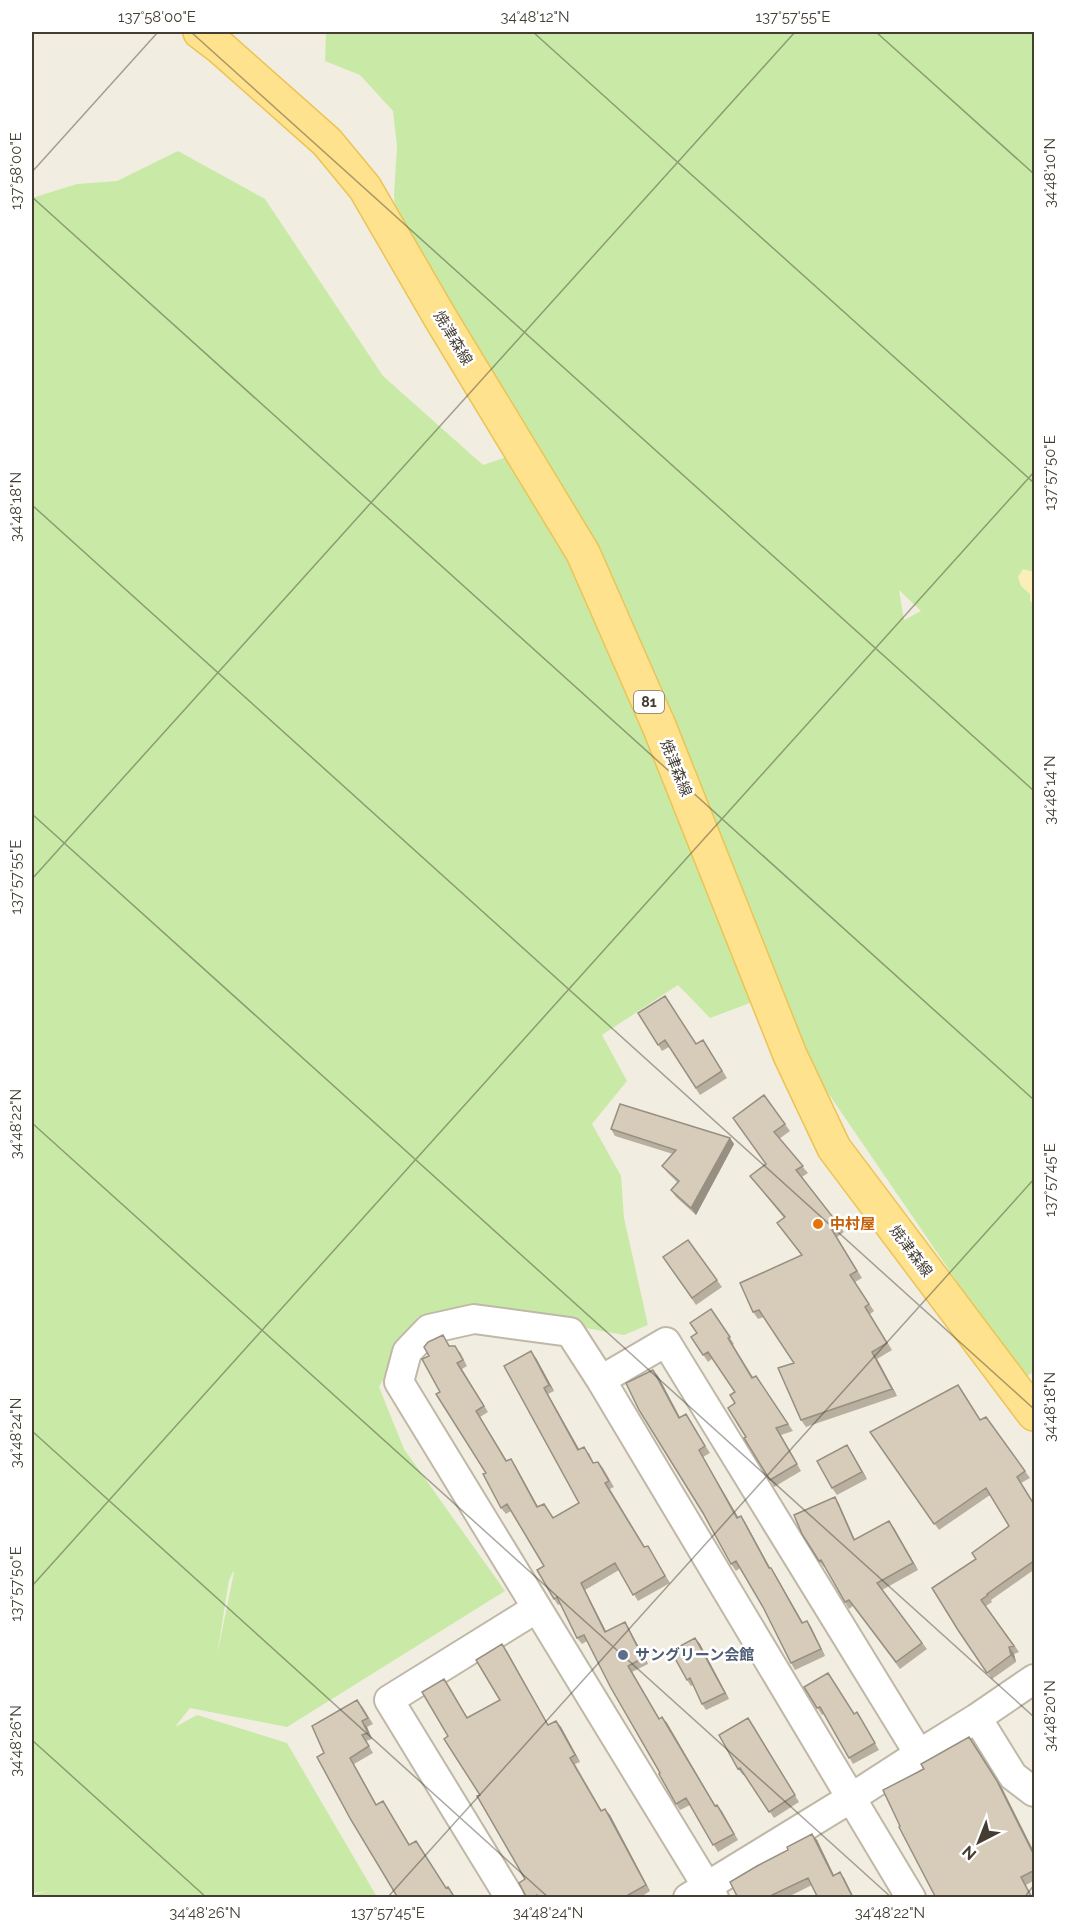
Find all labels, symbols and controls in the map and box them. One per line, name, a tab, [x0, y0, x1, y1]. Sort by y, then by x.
text: 137°58'00"E	[118, 8, 196, 26]
text: 34°48'12"N	[501, 8, 569, 26]
text: 137°57'55"E	[756, 8, 830, 26]
text: 137°58'00"E	[7, 132, 25, 210]
text: 34°48'10"N	[1041, 138, 1059, 208]
street label: 焼津森線	[430, 308, 476, 368]
text: 137°57'50"E	[1041, 435, 1059, 511]
text: 34°48'18"N	[7, 472, 25, 542]
road number: 81	[634, 691, 664, 713]
street label: 焼津森線	[656, 737, 696, 799]
text: 34°48'14"N	[1041, 755, 1059, 825]
text: 137°57'55"E	[7, 840, 25, 914]
text: 34°48'22"N	[7, 1089, 25, 1159]
text: 137°57'45"E	[1041, 1143, 1059, 1217]
place label: 中村屋	[830, 1215, 875, 1233]
marker: 中村屋	[811, 1217, 825, 1231]
street label: 焼津森線	[886, 1222, 936, 1280]
text: 34°48'18"N	[1041, 1372, 1059, 1442]
text: 34°48'24"N	[7, 1398, 25, 1468]
text: 137°57'50"E	[7, 1546, 25, 1622]
place label: サングリーン会館	[635, 1646, 754, 1664]
marker: サングリーン会館	[616, 1648, 630, 1662]
text: 34°48'20"N	[1041, 1680, 1059, 1752]
text: 34°48'26"N	[7, 1705, 25, 1777]
north arrow	[949, 1812, 1009, 1872]
text: N	[958, 1842, 980, 1864]
text: 34°48'26"N	[169, 1904, 241, 1922]
text: 137°57'45"E	[351, 1904, 425, 1922]
text: 34°48'24"N	[513, 1904, 583, 1922]
text: 34°48'22"N	[855, 1904, 925, 1922]

